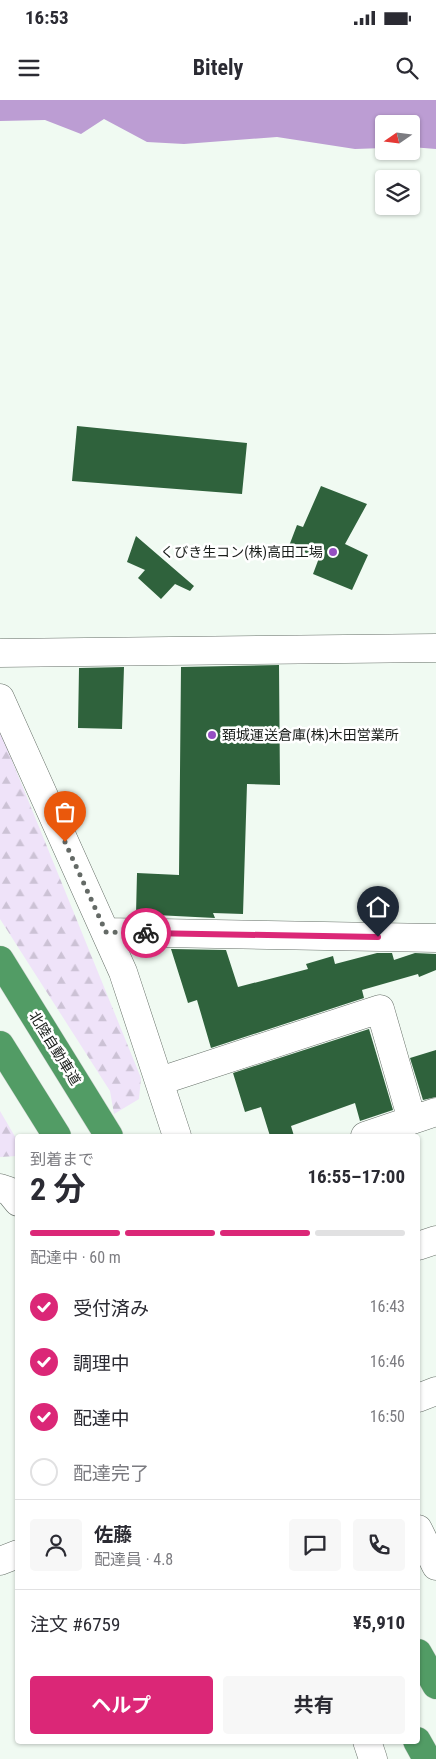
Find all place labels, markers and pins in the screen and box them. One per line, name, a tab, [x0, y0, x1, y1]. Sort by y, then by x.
place label: くびき生コン(株)高田工場	[160, 544, 323, 561]
marker: くびき生コン(株)高田工場	[327, 546, 339, 558]
place label: 頚城運送倉庫(株)木田営業所	[222, 727, 399, 744]
marker: 頚城運送倉庫(株)木田営業所	[206, 729, 218, 741]
pin	[44, 791, 86, 842]
pin	[357, 886, 399, 937]

